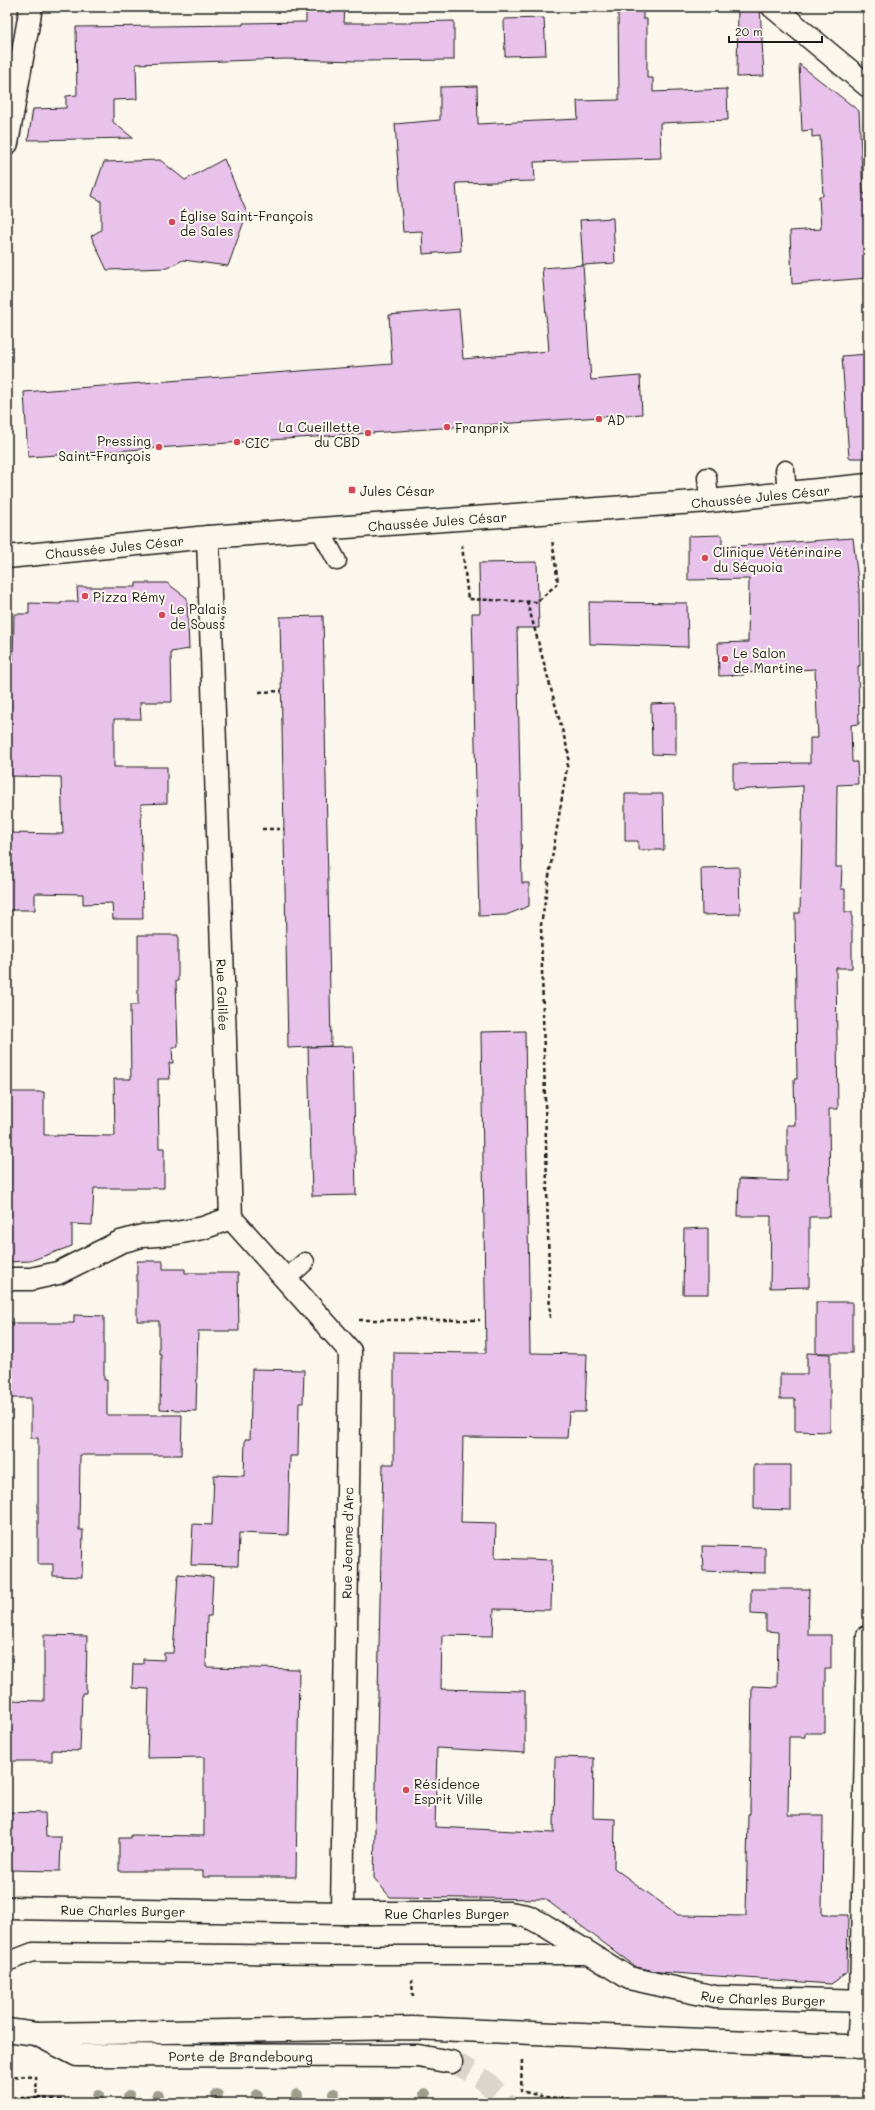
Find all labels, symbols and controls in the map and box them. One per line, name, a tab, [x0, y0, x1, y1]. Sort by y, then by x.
scale bar	[729, 18, 822, 44]
text: 20 m	[735, 23, 763, 39]
place label: Église Saint-François de Sales	[180, 207, 313, 239]
marker: Église Saint-François de Sales	[167, 217, 177, 227]
place label: AD	[607, 411, 625, 428]
marker: AD	[594, 414, 604, 424]
place label: La Cueillette du CBD	[278, 418, 360, 450]
place label: Franprix	[455, 419, 510, 436]
marker: Franprix	[442, 422, 452, 432]
marker: La Cueillette du CBD	[363, 428, 373, 438]
place label: Pressing Saint-François	[58, 432, 151, 464]
place label: CIC	[245, 434, 269, 451]
marker: CIC	[232, 437, 242, 447]
marker: Pressing Saint-François	[154, 442, 164, 452]
street label: Chaussée Jules César	[690, 480, 831, 511]
place label: Jules César	[360, 482, 435, 499]
marker: Jules César	[347, 485, 357, 495]
street label: Chaussée Jules César	[367, 507, 508, 534]
street label: Chaussée Jules César	[44, 531, 185, 562]
place label: Clinique Vétérinaire du Séquoia	[713, 543, 842, 575]
marker: Clinique Vétérinaire du Séquoia	[700, 553, 710, 563]
place label: Pizza Rémy	[93, 588, 165, 605]
marker: Pizza Rémy	[80, 591, 90, 601]
place label: Le Palais de Souss	[170, 600, 227, 632]
marker: Le Palais de Souss	[157, 610, 167, 620]
place label: Le Salon de Martine	[733, 644, 803, 676]
marker: Le Salon de Martine	[720, 654, 730, 664]
street label: Rue Galilée	[214, 958, 233, 1031]
street label: Rue Jeanne d'Arc	[338, 1487, 356, 1599]
place label: Résidence Esprit Ville	[414, 1775, 483, 1807]
marker: Résidence Esprit Ville	[401, 1785, 411, 1795]
street label: Rue Charles Burger	[61, 1900, 185, 1919]
street label: Rue Charles Burger	[385, 1905, 509, 1922]
street label: Rue Charles Burger	[699, 1986, 826, 2008]
street label: Porte de Brandebourg	[169, 2047, 313, 2064]

